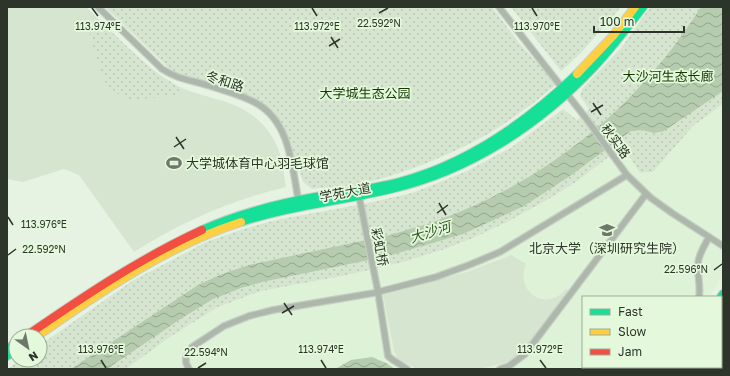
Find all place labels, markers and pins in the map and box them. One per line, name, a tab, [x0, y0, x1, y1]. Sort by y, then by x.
sports icon: 大学城体育中心羽毛球馆	[165, 154, 183, 172]
place label: 大学城体育中心羽毛球馆	[186, 155, 329, 171]
school or university icon: 北京大学（深圳研究生院）	[598, 221, 616, 239]
place label: 北京大学（深圳研究生院）	[529, 240, 685, 256]

